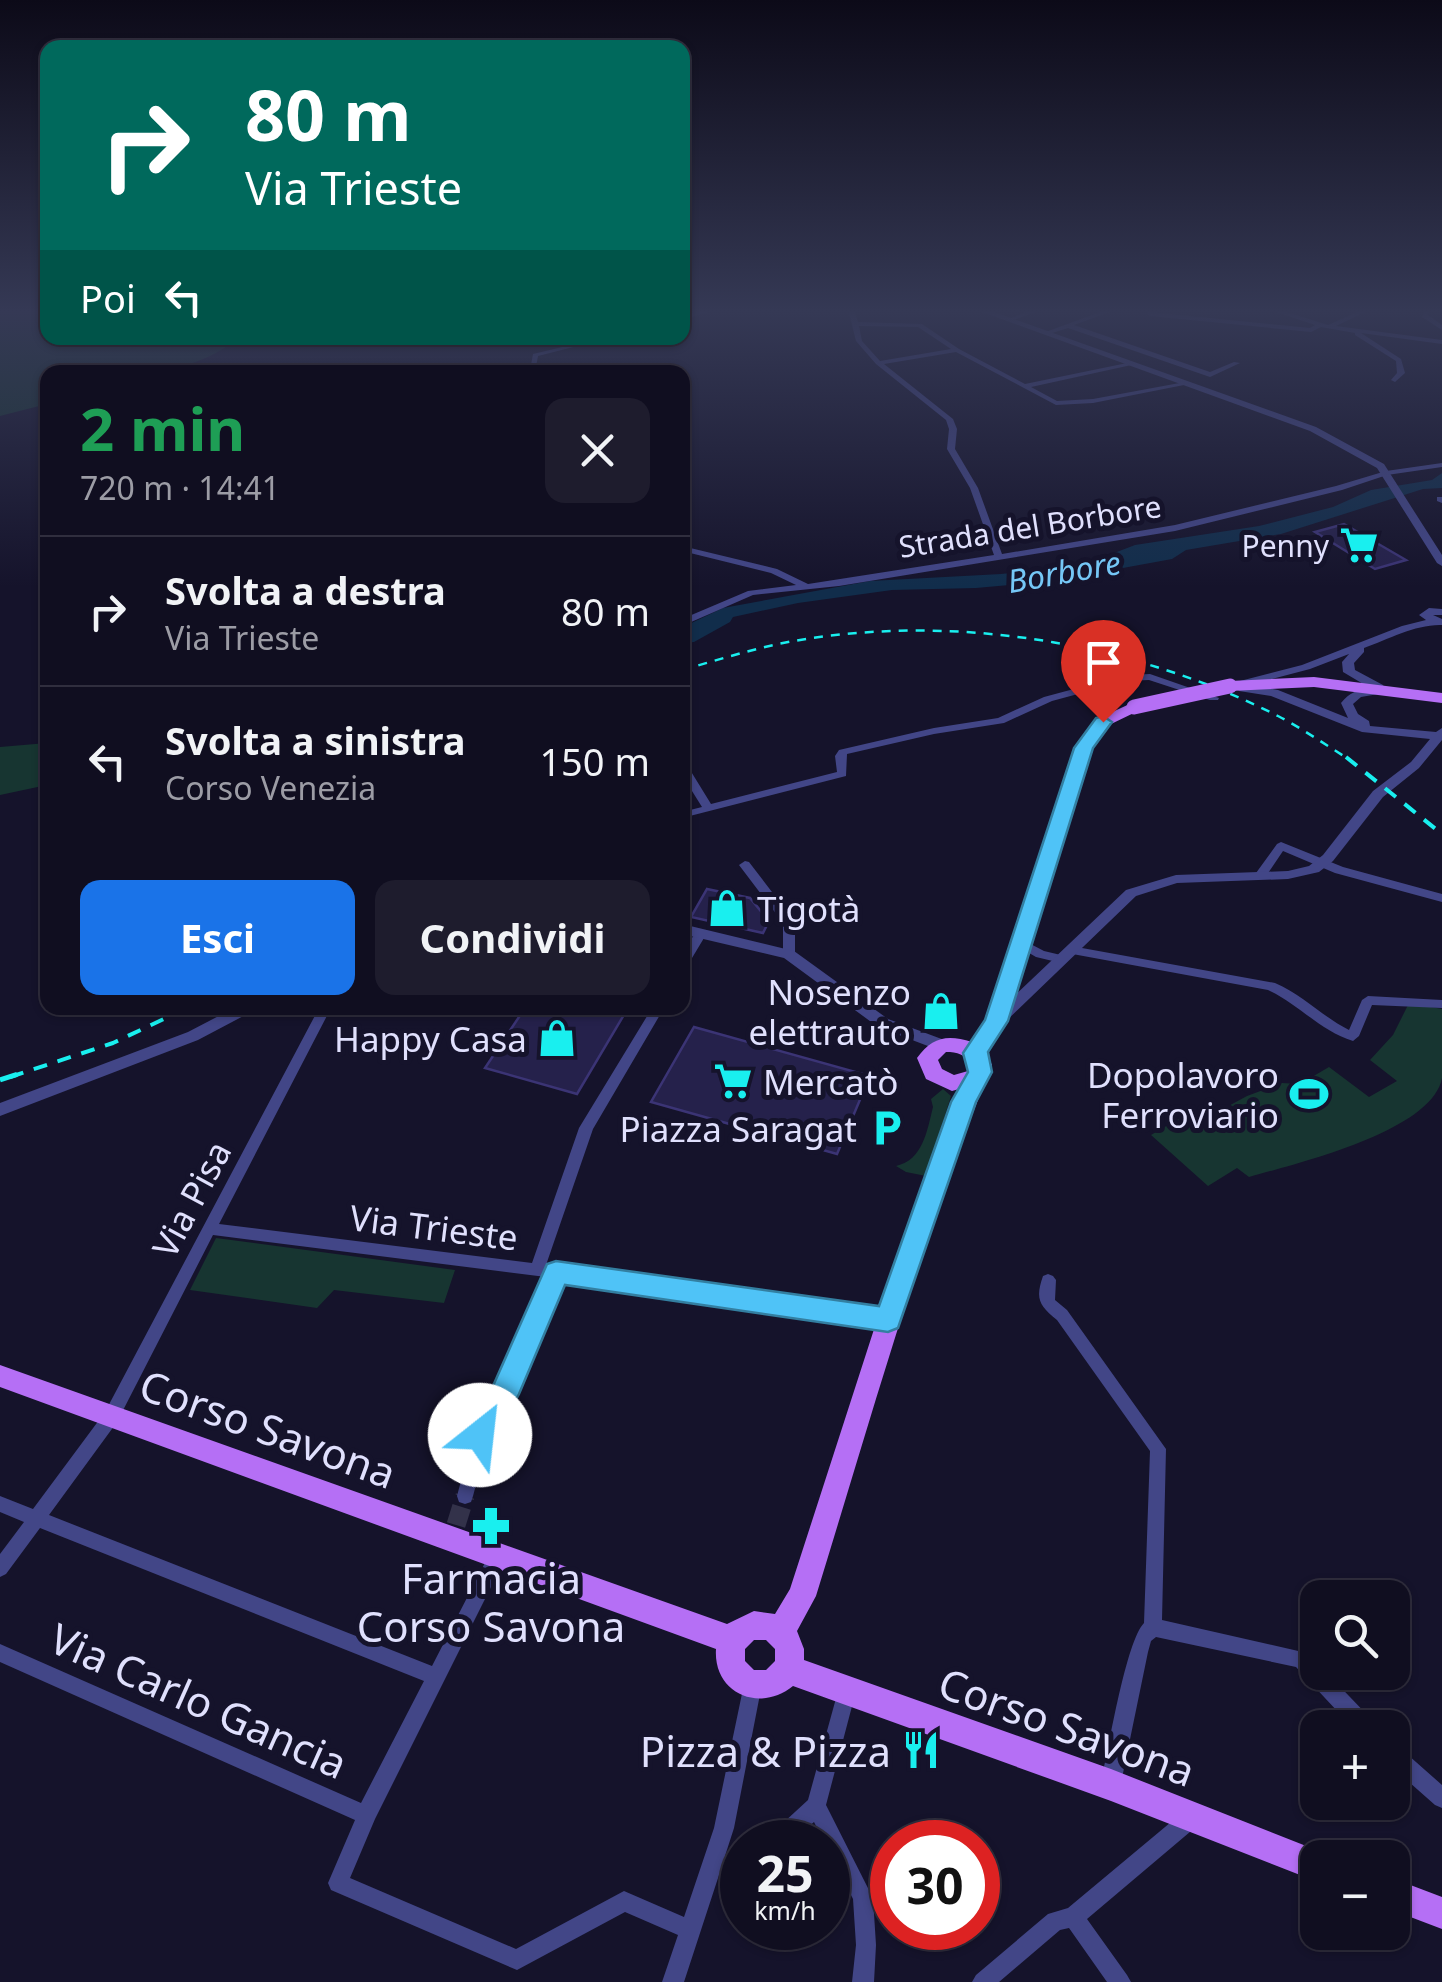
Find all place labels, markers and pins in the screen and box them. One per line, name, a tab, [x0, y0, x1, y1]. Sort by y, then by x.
supermarket icon: Penny	[1338, 524, 1380, 566]
place label: Penny	[1242, 525, 1330, 566]
pin	[1061, 620, 1146, 723]
place label: Tigotà	[757, 885, 860, 932]
shop icon: Tigotà	[706, 887, 748, 929]
place label: Nosenzo elettrauto	[748, 968, 911, 1055]
shop icon: Nosenzo elettrauto	[920, 990, 962, 1032]
place label: Happy Casa	[334, 1015, 527, 1062]
shop icon: Happy Casa	[536, 1017, 578, 1059]
place label: Dopolavoro Ferroviario	[1087, 1051, 1279, 1138]
place label: Mercatò	[763, 1058, 899, 1105]
supermarket icon: Mercatò	[712, 1060, 754, 1102]
sports icon: Dopolavoro Ferroviario	[1288, 1073, 1330, 1115]
place label: Piazza Saragat	[619, 1105, 857, 1152]
parking icon: Piazza Saragat	[866, 1107, 908, 1149]
pharmacy icon: Farmacia Corso Savona	[470, 1505, 512, 1547]
place label: Farmacia Corso Savona	[357, 1549, 625, 1654]
place label: Pizza & Pizza	[640, 1722, 891, 1779]
restaurant icon: Pizza & Pizza	[900, 1729, 942, 1771]

